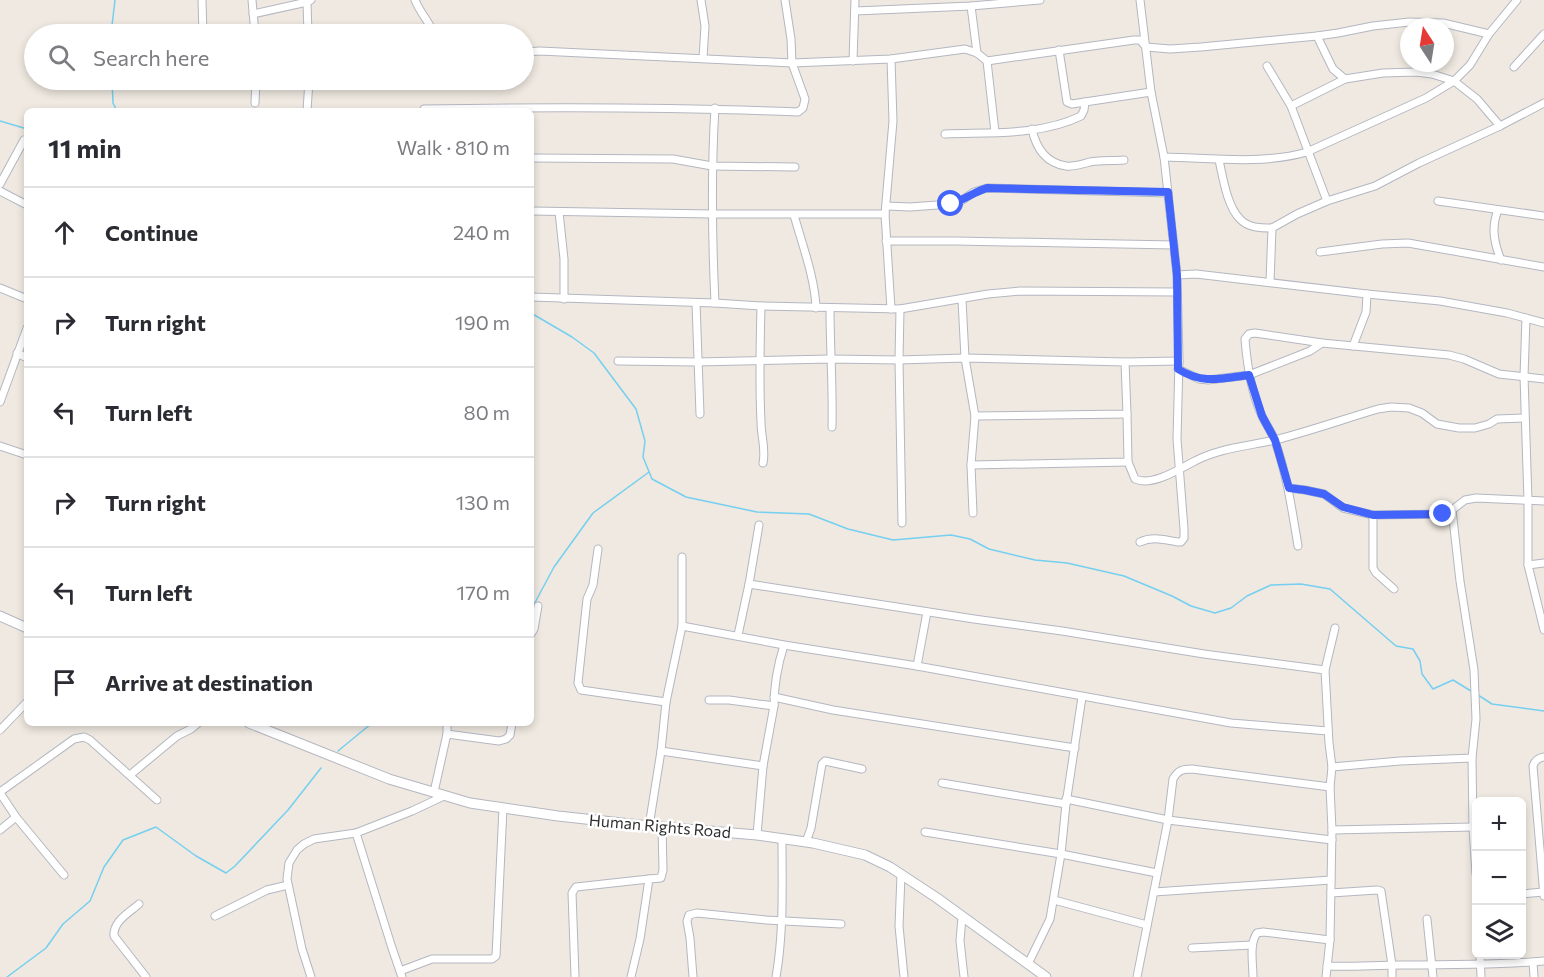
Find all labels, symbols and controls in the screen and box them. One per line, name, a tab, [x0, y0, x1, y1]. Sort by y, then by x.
north arrow	[1400, 18, 1454, 72]
search box	[24, 24, 534, 90]
icon: search	[45, 41, 78, 74]
text: Search here	[93, 44, 209, 71]
text: 11 min	[48, 132, 121, 163]
text: Walk · 810 m	[397, 135, 510, 159]
route start	[937, 190, 963, 216]
icon: ahead	[48, 216, 81, 249]
text: Continue	[105, 219, 198, 246]
text: 240 m	[453, 220, 510, 244]
icon: right	[48, 306, 81, 339]
text: Turn right	[105, 309, 206, 336]
text: 190 m	[455, 310, 510, 334]
icon: left	[48, 396, 81, 429]
text: Turn left	[105, 399, 192, 426]
text: 80 m	[464, 400, 510, 424]
icon: right	[48, 486, 81, 519]
text: Turn right	[105, 489, 206, 516]
text: 130 m	[456, 490, 510, 514]
route end	[1429, 500, 1455, 526]
icon: left	[48, 576, 81, 609]
text: Turn left	[105, 579, 192, 606]
text: 170 m	[457, 580, 510, 604]
icon: arrive	[48, 666, 81, 699]
text: Arrive at destination	[105, 669, 313, 696]
map controls	[1472, 797, 1526, 959]
button: +	[1472, 797, 1526, 851]
street label: Human Rights Road	[588, 810, 732, 841]
button: −	[1472, 851, 1526, 905]
button: layers	[1472, 905, 1526, 959]

